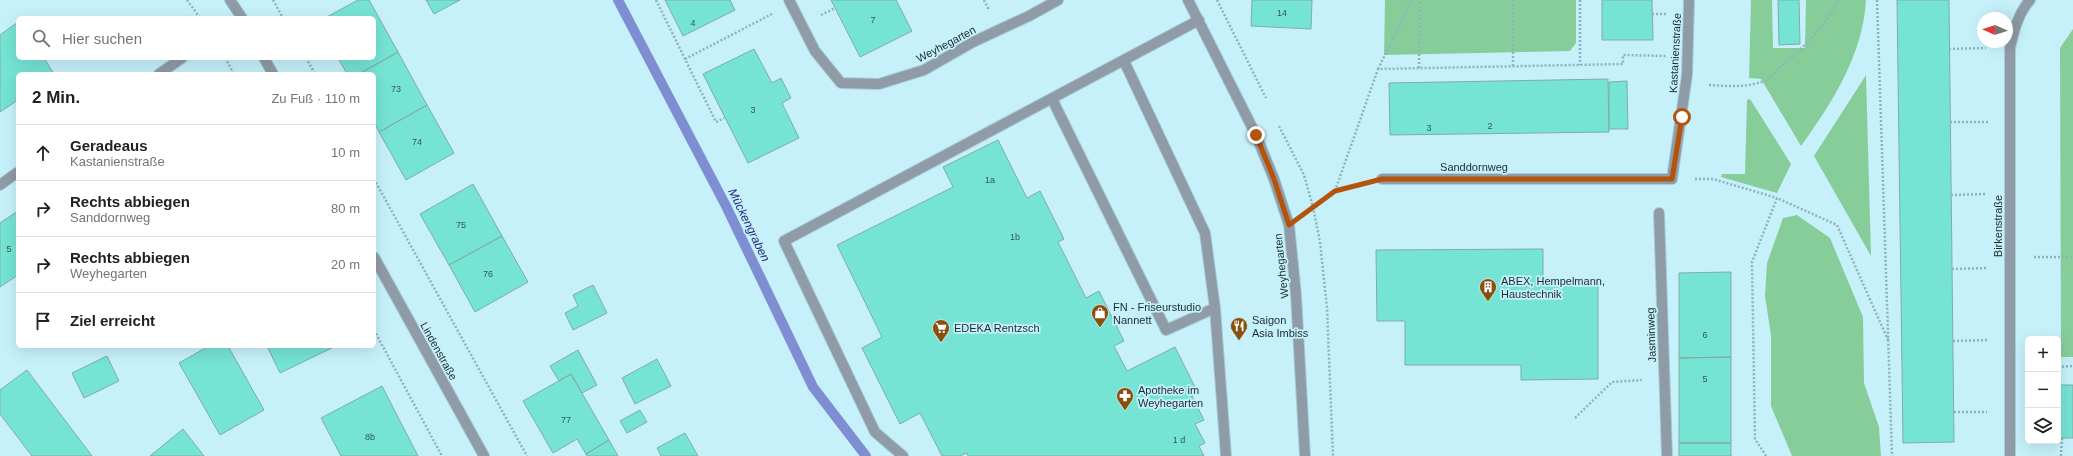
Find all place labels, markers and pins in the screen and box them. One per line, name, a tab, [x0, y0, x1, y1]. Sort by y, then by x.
place label: ABEX, Hempelmann, Haustechnik	[1501, 275, 1605, 300]
building icon: ABEX, Hempelmann, Haustechnik	[1478, 277, 1498, 302]
place label: FN - Friseurstudio Nannett	[1113, 301, 1201, 326]
shop icon: FN - Friseurstudio Nannett	[1090, 303, 1110, 328]
place label: Saigon Asia Imbiss	[1252, 314, 1309, 339]
restaurant icon: Saigon Asia Imbiss	[1229, 316, 1249, 341]
supermarket icon: EDEKA Rentzsch	[931, 318, 951, 343]
place label: EDEKA Rentzsch	[954, 322, 1040, 334]
place label: Apotheke im Weyhegarten	[1138, 384, 1203, 409]
pharmacy icon: Apotheke im Weyhegarten	[1115, 386, 1135, 411]

